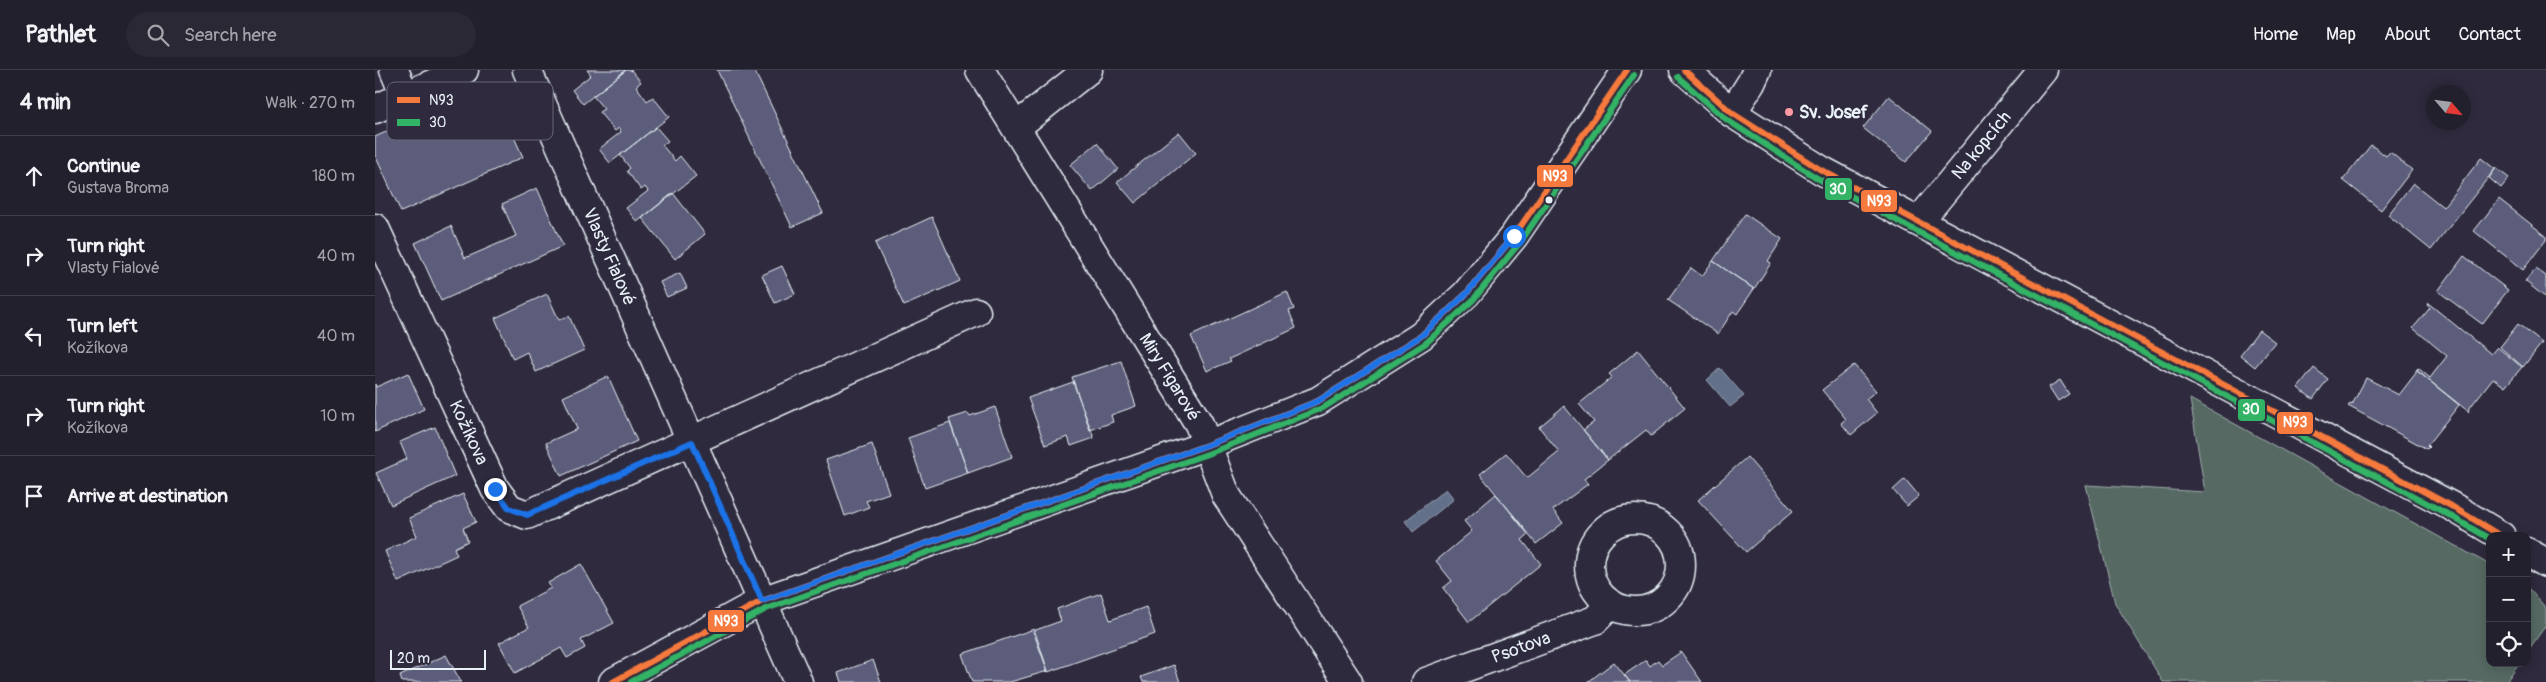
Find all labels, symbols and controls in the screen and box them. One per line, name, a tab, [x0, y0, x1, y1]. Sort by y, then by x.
search box	[126, 12, 476, 57]
text: Pathlet	[25, 20, 96, 49]
icon: search	[144, 21, 172, 49]
text: Search here	[184, 23, 277, 47]
text: Home	[2253, 23, 2298, 46]
text: Map	[2326, 23, 2356, 46]
text: About	[2384, 23, 2430, 46]
text: Contact	[2458, 23, 2521, 46]
legend	[387, 82, 553, 140]
north arrow	[2426, 85, 2471, 130]
text: 4 min	[20, 89, 71, 116]
text: N93	[429, 92, 454, 109]
text: Walk · 270 m	[265, 93, 355, 113]
place label: Sv. Josef	[1799, 101, 1869, 124]
marker: Sv. Josef	[1783, 106, 1795, 118]
street label: Na kopcích	[1947, 107, 2017, 185]
text: 30	[429, 114, 446, 131]
text: Continue	[67, 154, 140, 178]
icon: ahead	[20, 162, 48, 190]
line badge: N93	[1536, 164, 1574, 188]
text: 180 m	[312, 166, 355, 186]
text: N93	[1543, 168, 1567, 185]
line badge: 30	[1824, 177, 1853, 201]
text: Gustava Broma	[67, 178, 169, 198]
text: 30	[1829, 181, 1847, 198]
line badge: N93	[1860, 189, 1898, 213]
text: N93	[1867, 193, 1891, 210]
unlabelled marker	[1544, 195, 1554, 205]
street label: Vlasty Fialové	[577, 204, 641, 309]
route start	[1503, 225, 1526, 248]
text: Turn right	[67, 234, 145, 258]
icon: right	[20, 242, 48, 270]
text: 40 m	[317, 246, 355, 266]
text: Vlasty Fialové	[67, 258, 160, 278]
text: Turn left	[67, 314, 137, 338]
icon: left	[20, 322, 48, 350]
text: 40 m	[317, 326, 355, 346]
street label: Miry Figarové	[1134, 329, 1205, 425]
text: Kožíkova	[67, 338, 128, 358]
text: Turn right	[67, 394, 145, 418]
street label: Kožíkova	[444, 397, 493, 469]
line badge: 30	[2237, 398, 2266, 422]
text: 30	[2242, 401, 2260, 418]
icon: right	[20, 402, 48, 430]
text: 10 m	[320, 406, 355, 426]
line badge: N93	[2276, 411, 2314, 435]
text: N93	[2283, 414, 2307, 431]
text: Kožíkova	[67, 418, 128, 438]
route end	[484, 478, 507, 501]
icon: arrive	[20, 482, 48, 510]
text: Arrive at destination	[67, 484, 228, 508]
map controls	[2486, 532, 2531, 667]
button: +	[2486, 532, 2531, 577]
button: −	[2486, 577, 2531, 622]
line badge: N93	[707, 609, 745, 633]
text: N93	[714, 613, 738, 630]
button: locate	[2486, 622, 2531, 667]
street label: Psotova	[1488, 626, 1554, 669]
scale bar	[390, 647, 486, 670]
text: 20 m	[397, 650, 430, 667]

